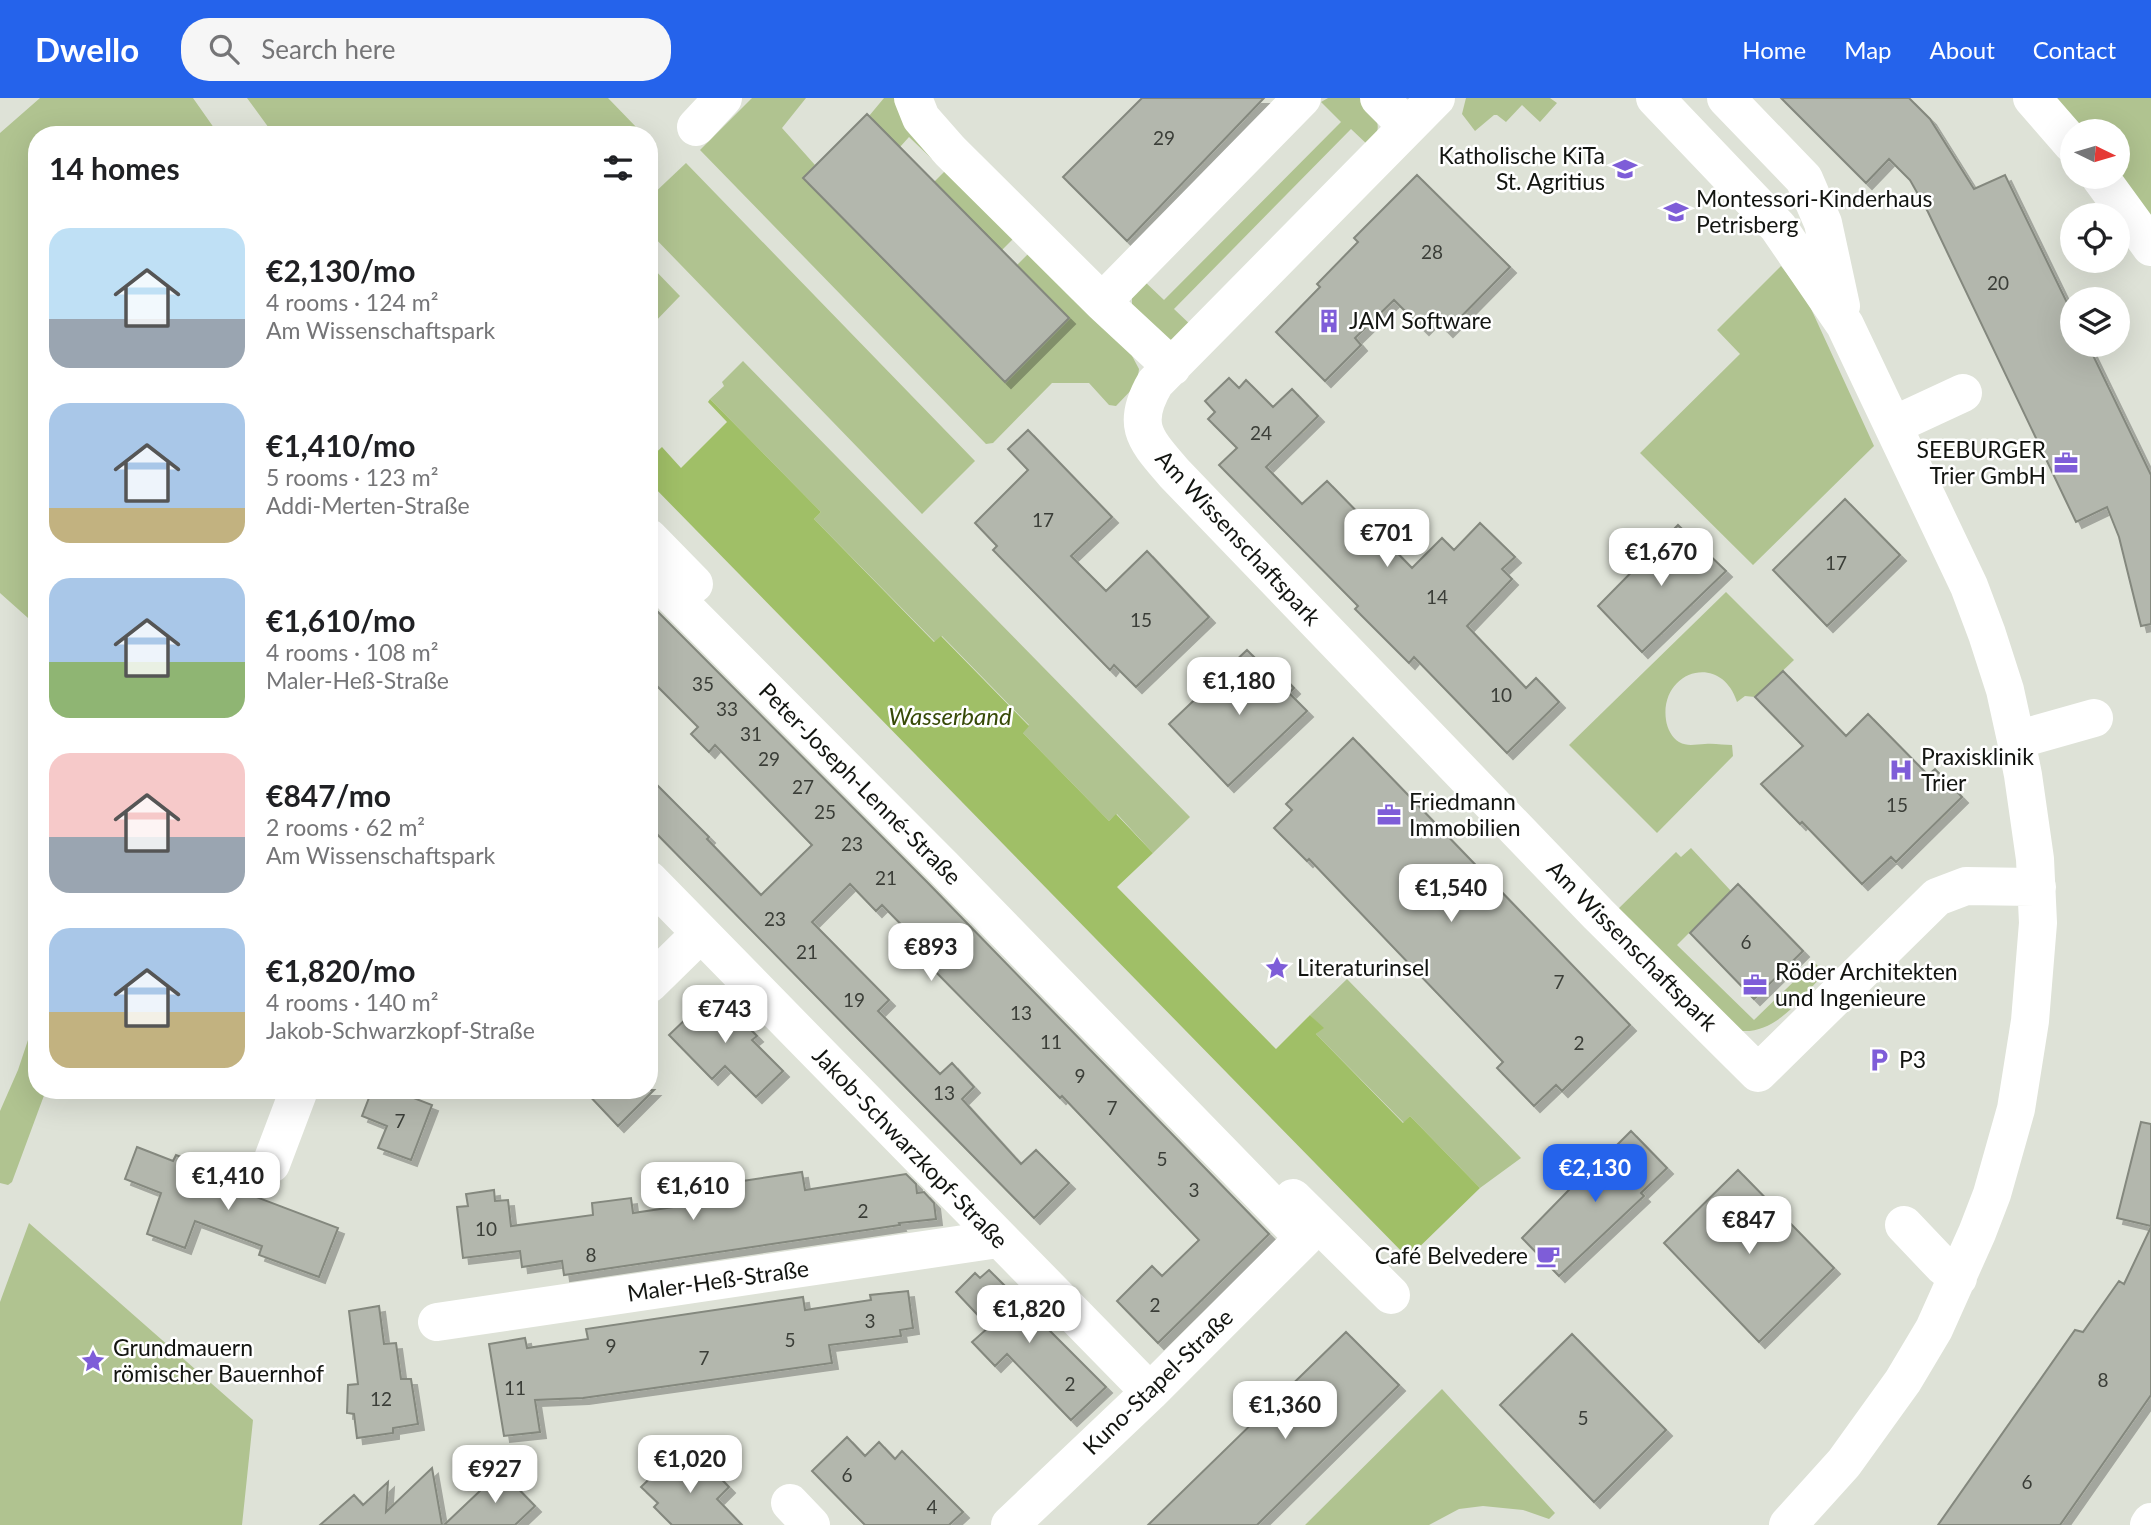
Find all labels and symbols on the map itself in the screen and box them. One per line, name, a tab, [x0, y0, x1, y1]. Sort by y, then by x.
north arrow	[2060, 119, 2130, 189]
house number: 29	[1153, 126, 1175, 149]
place label: Katholische KiTa St. Agritius	[1439, 141, 1605, 195]
school or university icon: Katholische KiTa St. Agritius	[1611, 155, 1639, 183]
place label: Montessori-Kinderhaus Petrisberg	[1696, 184, 1933, 238]
school or university icon: Montessori-Kinderhaus Petrisberg	[1662, 198, 1690, 226]
house number: 28	[1421, 240, 1443, 263]
house number: 20	[1987, 271, 2009, 294]
place label: JAM Software	[1349, 306, 1492, 334]
building icon: JAM Software	[1315, 307, 1343, 335]
house number: 24	[1250, 421, 1272, 444]
place label: SEEBURGER Trier GmbH	[1916, 435, 2047, 489]
street label: Am Wissenschaftspark	[1150, 444, 1327, 631]
office icon: SEEBURGER Trier GmbH	[2052, 449, 2080, 477]
house number: 17	[1032, 508, 1054, 531]
pin: €701	[1346, 510, 1428, 569]
pin: €1,670	[1604, 528, 1718, 588]
house number: 17	[1825, 551, 1847, 574]
house number: 14	[1426, 585, 1448, 608]
house number: 15	[1130, 608, 1152, 631]
pin: €1,180	[1182, 658, 1296, 717]
house number: 35	[692, 672, 714, 695]
street label: Peter-Joseph-Lenné-Straße	[754, 676, 968, 890]
house number: 10	[1490, 683, 1512, 706]
house number: 33	[716, 697, 738, 720]
water label: Wasserband	[888, 701, 1012, 730]
house number: 31	[740, 722, 762, 745]
place label: Praxisklinik Trier	[1921, 742, 2034, 796]
house number: 29	[758, 747, 780, 770]
hospital icon: Praxisklinik Trier	[1887, 756, 1915, 784]
house number: 27	[792, 775, 814, 798]
place label: Friedmann Immobilien	[1409, 787, 1520, 841]
house number: 15	[1886, 793, 1908, 816]
house number: 25	[814, 800, 836, 823]
office icon: Friedmann Immobilien	[1375, 801, 1403, 829]
house number: 23	[841, 832, 863, 855]
street label: Am Wissenschaftspark	[1542, 854, 1724, 1036]
pin: €1,540	[1394, 864, 1508, 924]
house number: 21	[875, 866, 897, 889]
house number: 23	[764, 907, 786, 930]
pin: €893	[890, 924, 972, 983]
house number: 6	[1740, 930, 1752, 953]
house number: 21	[796, 940, 818, 963]
place label: Literaturinsel	[1297, 953, 1429, 981]
place icon: Literaturinsel	[1263, 954, 1291, 982]
place label: Röder Architekten und Ingenieure	[1775, 957, 1958, 1011]
house number: 7	[1553, 970, 1565, 993]
office icon: Röder Architekten und Ingenieure	[1741, 971, 1769, 999]
pin: €743	[684, 986, 766, 1045]
house number: 19	[843, 988, 865, 1011]
house number: 13	[1010, 1001, 1032, 1024]
house number: 11	[1040, 1030, 1062, 1053]
house number: 2	[1573, 1031, 1585, 1054]
street label: Jakob-Schwarzkopf-Straße	[807, 1041, 1014, 1254]
place label: P3	[1899, 1045, 1926, 1073]
parking icon: P3	[1865, 1046, 1893, 1074]
house number: 9	[1074, 1064, 1086, 1087]
house number: 13	[933, 1081, 955, 1104]
house number: 7	[1106, 1096, 1118, 1119]
house number: 7	[394, 1109, 406, 1132]
pin: €2,130	[1538, 1144, 1652, 1204]
house number: 5	[1156, 1147, 1168, 1170]
pin: €1,410	[171, 1152, 285, 1212]
pin: €1,610	[636, 1162, 750, 1222]
house number: 3	[1188, 1178, 1200, 1201]
pin: €847	[1708, 1196, 1790, 1256]
house number: 2	[857, 1199, 869, 1222]
house number: 10	[475, 1217, 497, 1240]
place label: Café Belvedere	[1375, 1241, 1528, 1269]
cafe icon: Café Belvedere	[1534, 1242, 1562, 1270]
house number: 8	[585, 1243, 597, 1266]
street label: Maler-Heß-Straße	[625, 1253, 810, 1307]
pin: €1,820	[972, 1286, 1086, 1345]
house number: 2	[1149, 1293, 1161, 1316]
street label: Kuno-Stapel-Straße	[1076, 1302, 1238, 1460]
house number: 3	[864, 1309, 876, 1332]
house number: 5	[784, 1328, 796, 1351]
place label: Grundmauern römischer Bauernhof	[113, 1333, 324, 1387]
house number: 9	[605, 1334, 617, 1357]
house number: 7	[698, 1346, 710, 1369]
place icon: Grundmauern römischer Bauernhof	[79, 1347, 107, 1375]
house number: 8	[2097, 1368, 2109, 1391]
house number: 2	[1064, 1372, 1076, 1395]
house number: 11	[504, 1376, 526, 1399]
pin: €1,360	[1228, 1382, 1342, 1441]
house number: 12	[370, 1387, 392, 1410]
house number: 5	[1577, 1406, 1589, 1429]
pin: €1,020	[633, 1436, 747, 1495]
pin: €927	[454, 1446, 536, 1505]
house number: 6	[841, 1463, 853, 1486]
house number: 6	[2021, 1470, 2033, 1493]
house number: 4	[926, 1495, 938, 1518]

